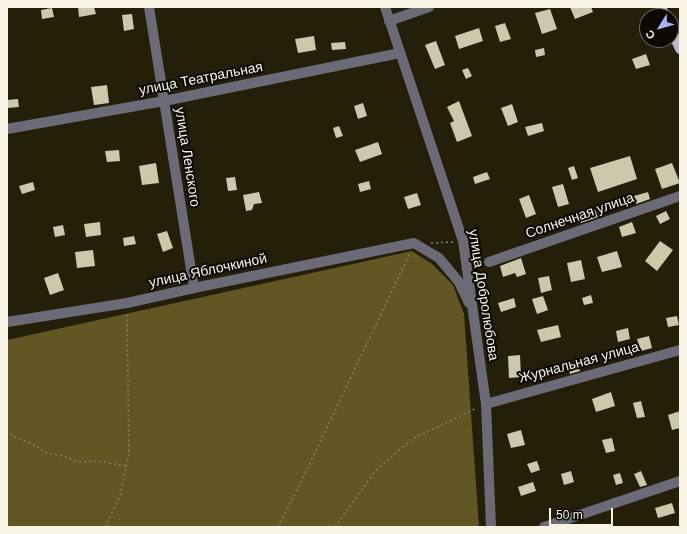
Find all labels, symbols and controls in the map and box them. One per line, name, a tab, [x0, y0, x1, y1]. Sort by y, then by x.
north arrow	[639, 8, 679, 48]
text: С	[643, 28, 657, 41]
street label: улица Театральная	[138, 59, 264, 99]
street label: улица Ленского	[171, 106, 203, 208]
street label: Солнечная улица	[524, 190, 636, 242]
street label: улица Добролюбова	[464, 228, 502, 362]
street label: улица Яблочкиной	[147, 250, 269, 292]
street label: Журнальная улица	[517, 339, 641, 387]
scale bar	[551, 500, 615, 526]
text: 50 m	[556, 508, 583, 522]

